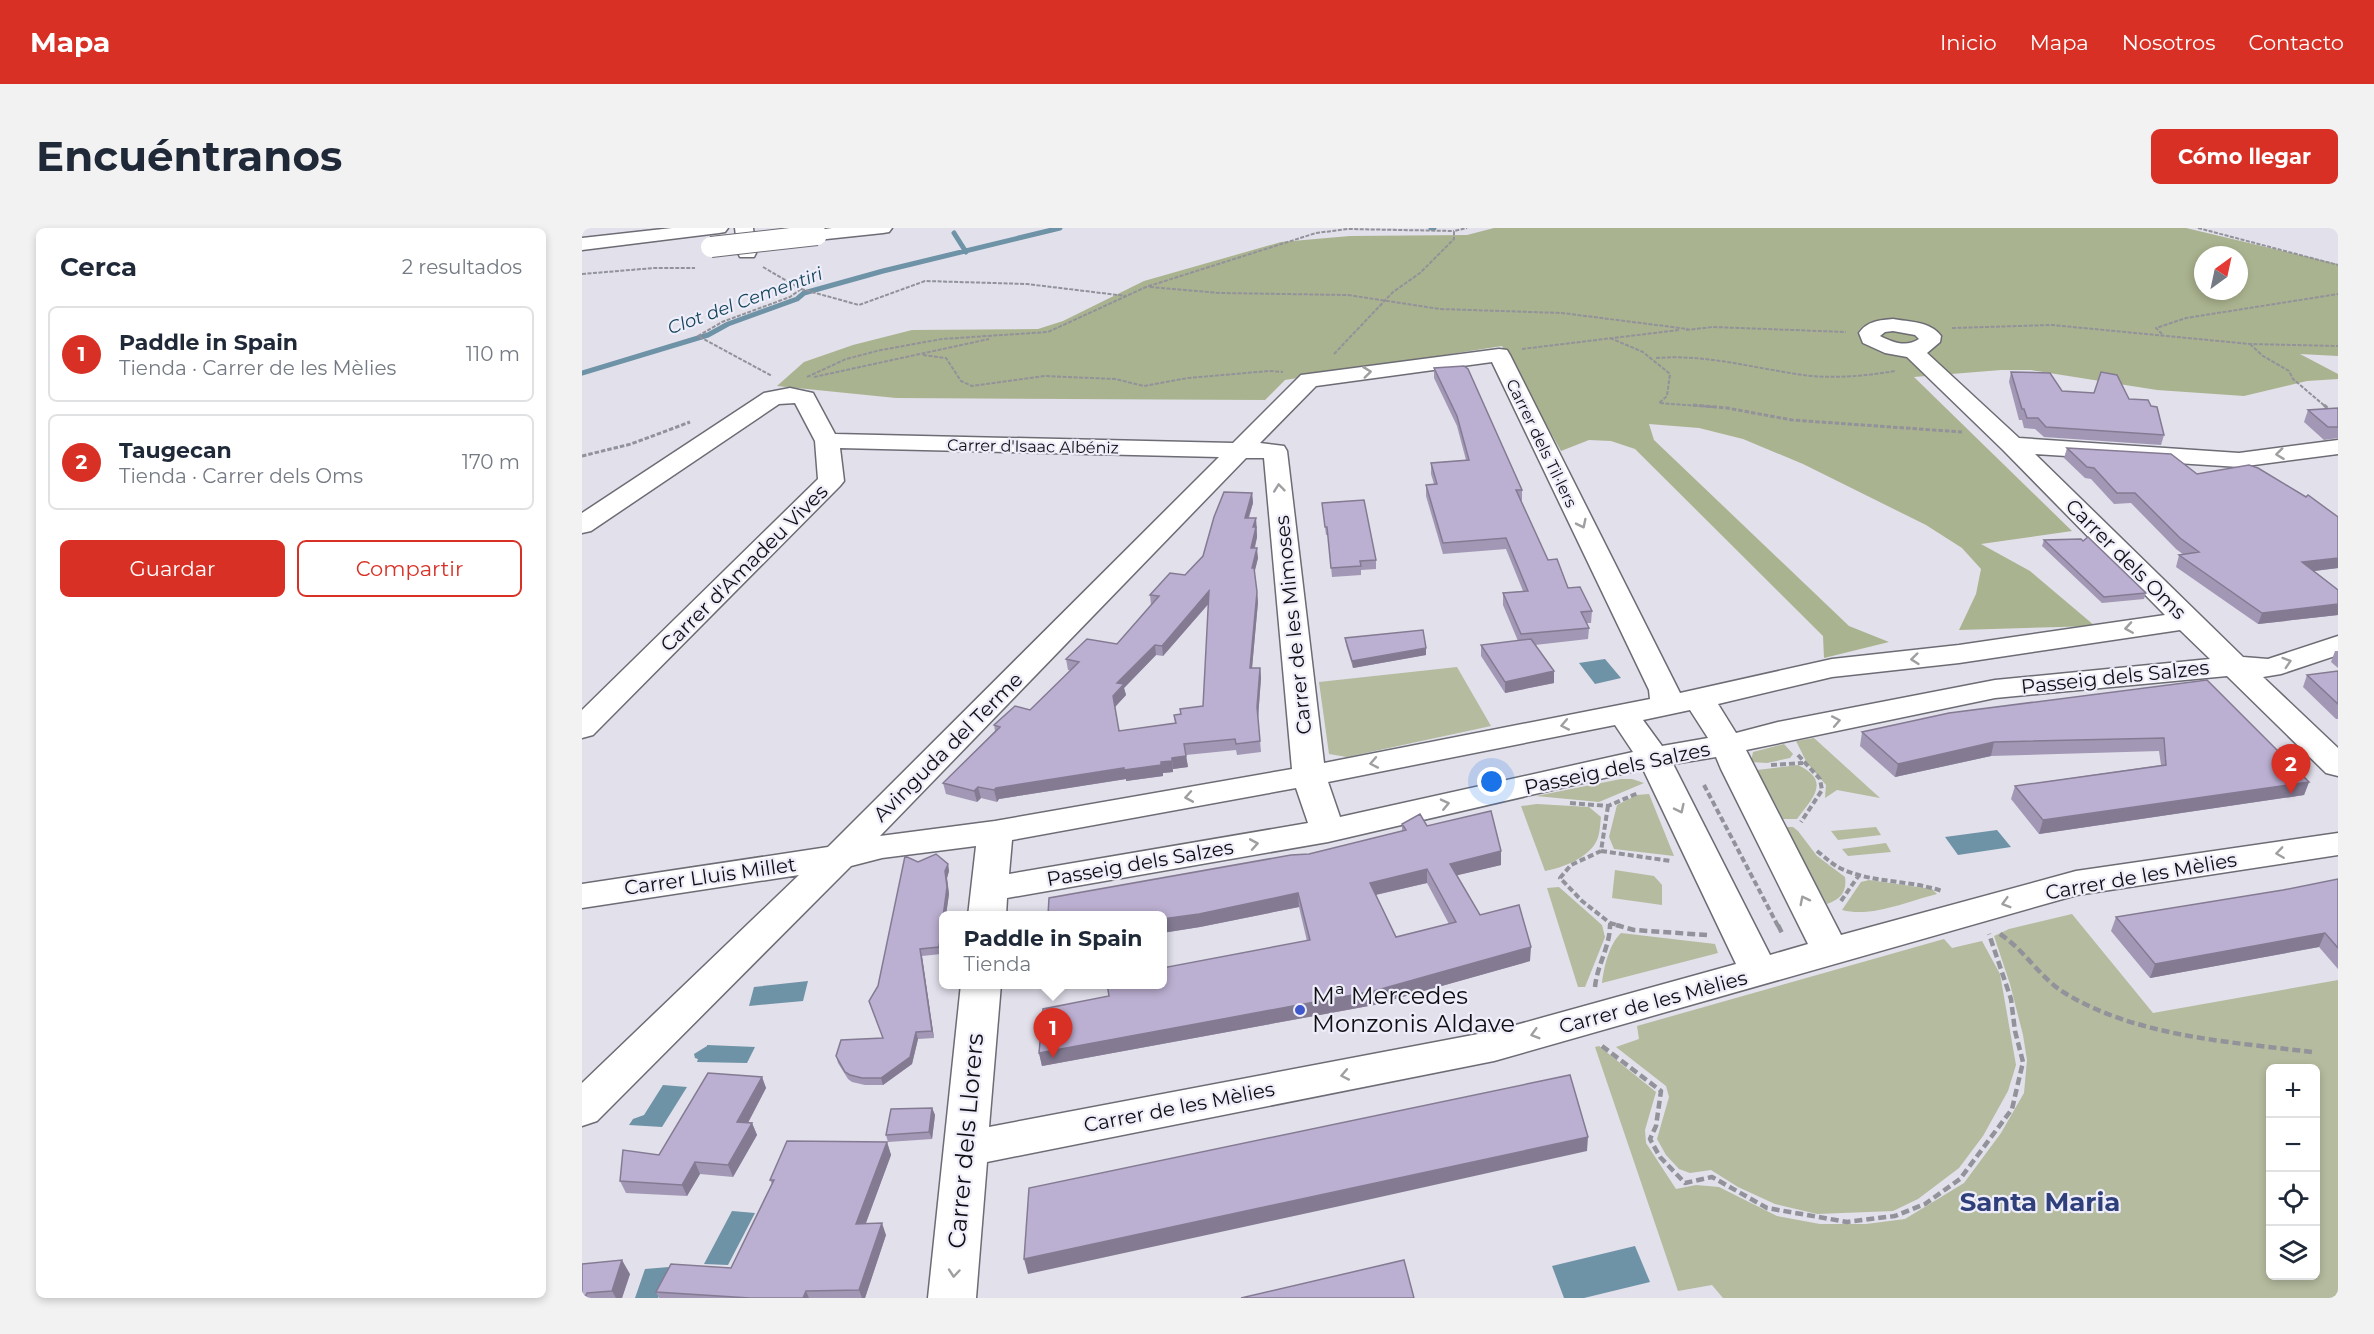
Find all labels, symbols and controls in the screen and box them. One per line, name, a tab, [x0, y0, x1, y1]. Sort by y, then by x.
text: Mapa	[30, 25, 110, 59]
text: Inicio	[1940, 30, 1997, 55]
text: Mapa	[2030, 30, 2089, 55]
text: Nosotros	[2122, 30, 2215, 55]
text: Contacto	[2248, 30, 2344, 55]
button: Cómo llegar	[2151, 129, 2338, 184]
text: Encuéntranos	[36, 130, 342, 182]
north arrow	[2194, 246, 2248, 300]
text: Cerca	[60, 251, 137, 283]
text: 2 resultados	[402, 255, 522, 279]
water label: Clot del Cementiri	[664, 263, 826, 339]
text: Paddle in Spain	[119, 329, 298, 356]
text: 1	[78, 342, 85, 366]
text: 110 m	[466, 342, 520, 366]
text: Tienda · Carrer de les Mèlies	[119, 356, 396, 380]
one-way arrow	[1362, 367, 1371, 379]
street label: Carrer dels Til·lers	[1502, 376, 1581, 511]
street label: Carrer d'Isaac Albéniz	[947, 436, 1119, 457]
text: Taugecan	[119, 437, 232, 464]
one-way arrow	[2275, 448, 2285, 460]
text: 2	[76, 450, 87, 474]
text: 170 m	[462, 450, 520, 474]
text: Tienda · Carrer dels Oms	[119, 464, 363, 488]
street label: Carrer d'Amadeu Vives	[655, 479, 833, 657]
one-way arrow	[1273, 484, 1286, 493]
street label: Carrer dels Oms	[2061, 494, 2191, 624]
street label: Carrer de les Mimoses	[1270, 514, 1316, 736]
one-way arrow	[1575, 517, 1586, 528]
button: Guardar	[60, 540, 285, 597]
button: Compartir	[297, 540, 522, 597]
one-way arrow	[2124, 622, 2133, 634]
one-way arrow	[1910, 652, 1919, 664]
street label: Passeig dels Salzes	[2020, 655, 2211, 699]
one-way arrow	[2281, 657, 2292, 669]
street label: Avinguda del Terme	[868, 667, 1028, 827]
one-way arrow	[1831, 715, 1841, 728]
one-way arrow	[1560, 718, 1570, 731]
street label: Passeig dels Salzes	[1522, 737, 1712, 799]
pin: 2	[2272, 744, 2310, 794]
one-way arrow	[1369, 756, 1379, 769]
your location	[1477, 767, 1506, 796]
one-way arrow	[1185, 790, 1195, 803]
one-way arrow	[1440, 799, 1450, 812]
one-way arrow	[1673, 802, 1685, 813]
street label: Passeig dels Salzes	[1045, 835, 1235, 891]
one-way arrow	[1250, 838, 1259, 850]
one-way arrow	[2276, 846, 2285, 858]
street label: Carrer de les Mèlies	[2043, 847, 2239, 905]
street label: Carrer Lluis Millet	[623, 852, 797, 900]
one-way arrow	[1800, 895, 1812, 906]
one-way arrow	[2001, 895, 2011, 908]
popup	[939, 911, 1167, 989]
text: Paddle in Spain	[963, 925, 1143, 952]
text: Tienda	[963, 952, 1031, 976]
street label: Carrer de les Mèlies	[1556, 965, 1750, 1039]
place label: Mª Mercedes Monzonis Aldave	[1312, 981, 1515, 1038]
marker: Mª Mercedes Monzonis Aldave	[1293, 1003, 1307, 1017]
pin: 1	[1034, 1008, 1072, 1058]
one-way arrow	[1530, 1027, 1540, 1040]
street label: Carrer dels Llorers	[942, 1032, 989, 1250]
map controls	[2266, 1064, 2320, 1280]
button: +	[2266, 1064, 2320, 1118]
one-way arrow	[1340, 1068, 1350, 1081]
street label: Carrer de les Mèlies	[1082, 1077, 1277, 1137]
button: −	[2266, 1118, 2320, 1172]
button: locate	[2266, 1172, 2320, 1226]
district label: Santa Maria	[1960, 1186, 2120, 1218]
button: layers	[2266, 1226, 2320, 1280]
one-way arrow	[948, 1268, 961, 1277]

